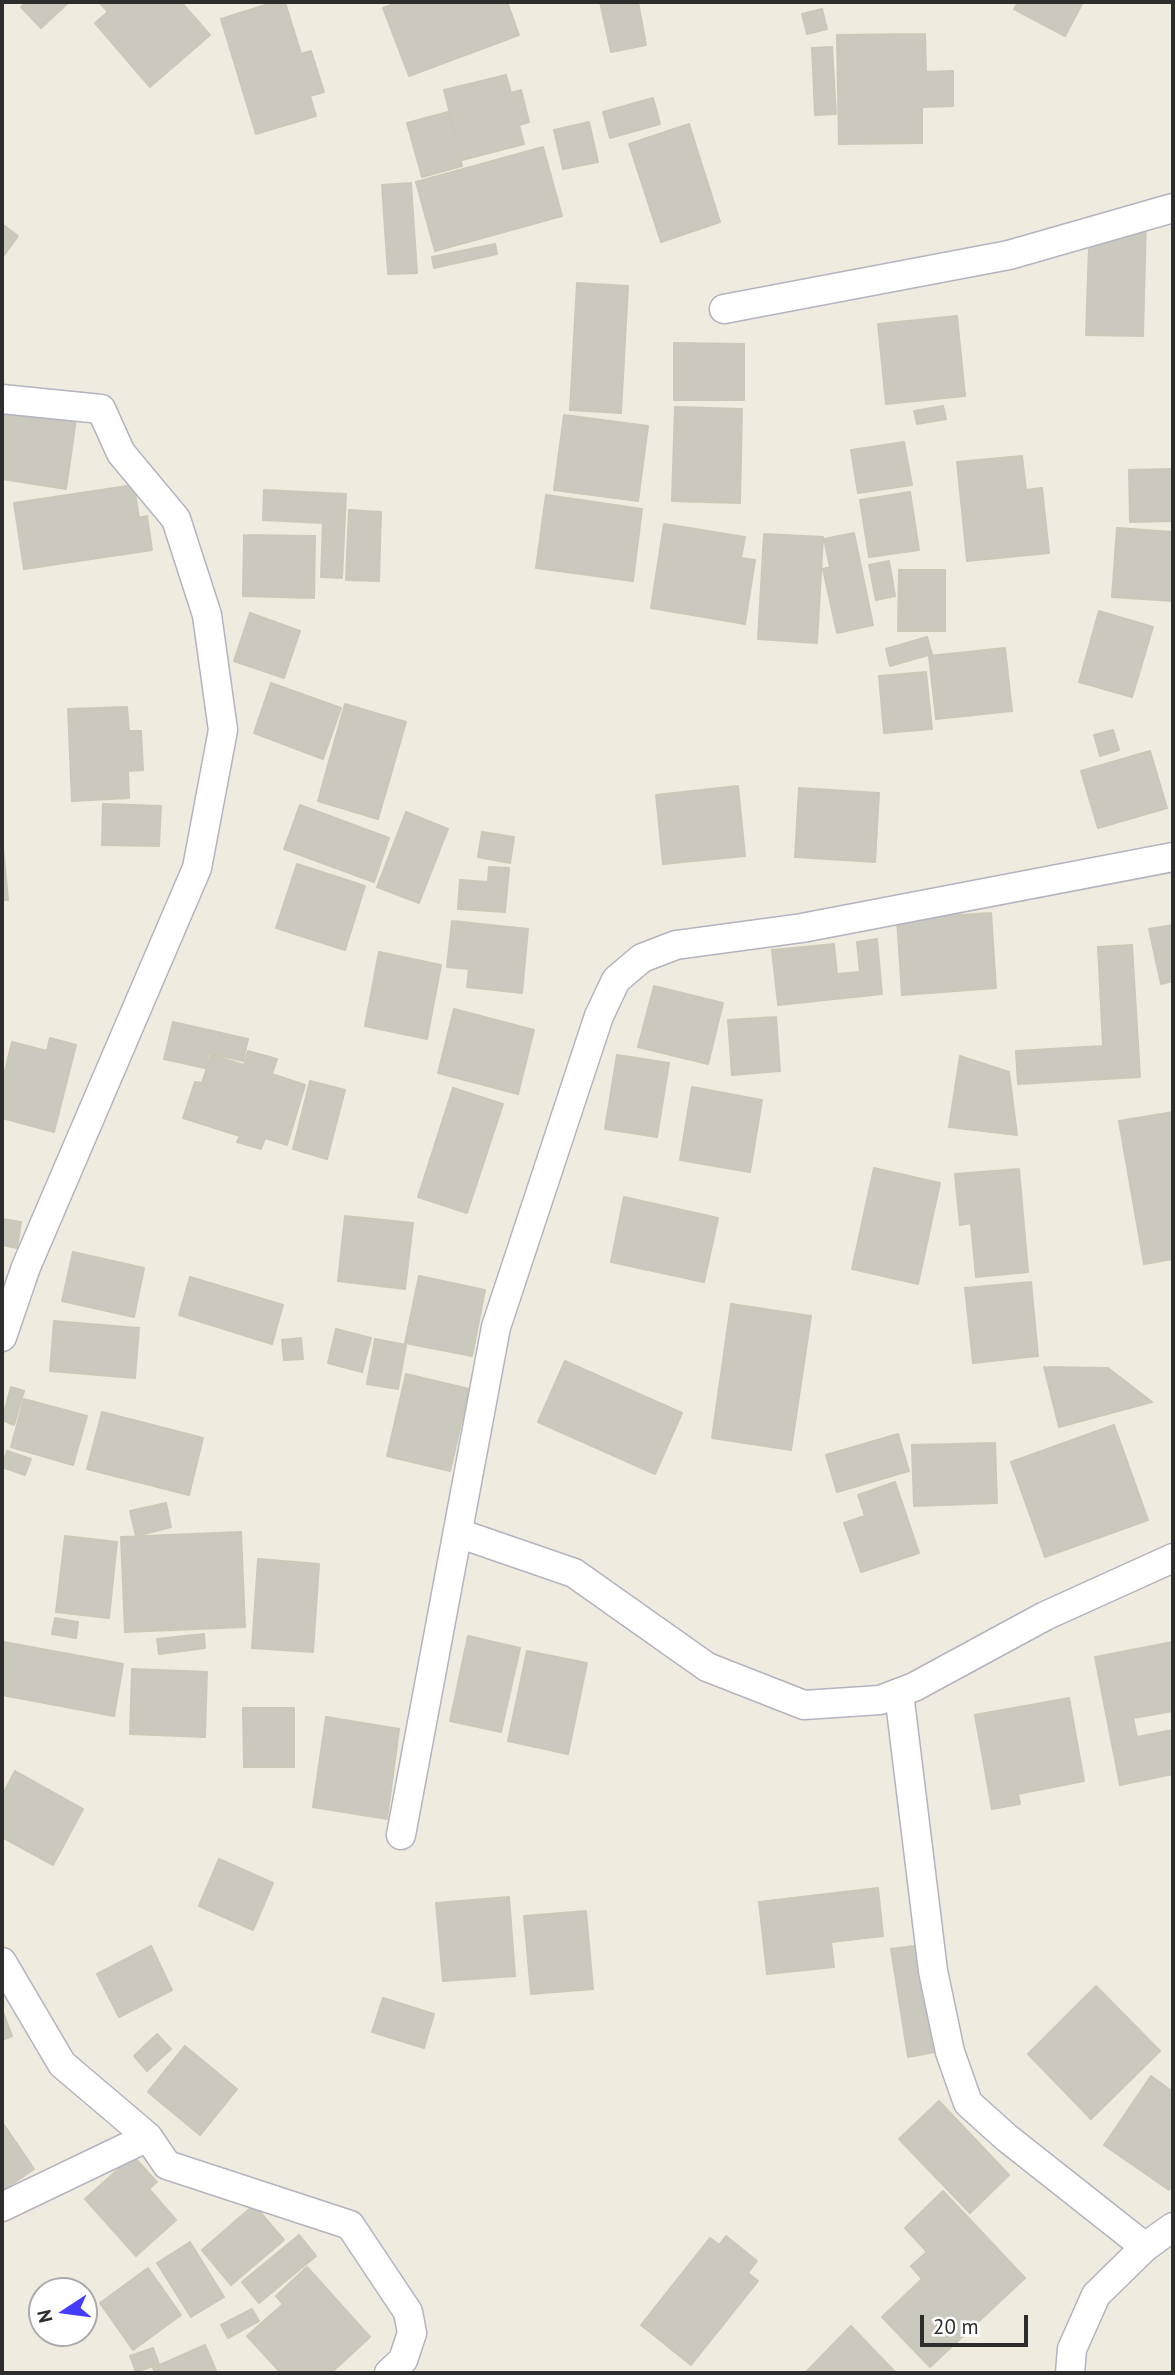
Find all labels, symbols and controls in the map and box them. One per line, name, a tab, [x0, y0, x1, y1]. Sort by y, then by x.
north arrow	[28, 2277, 98, 2347]
scale bar	[923, 2302, 1032, 2346]
text: N	[31, 2308, 58, 2325]
text: 20 m	[933, 2313, 979, 2340]

